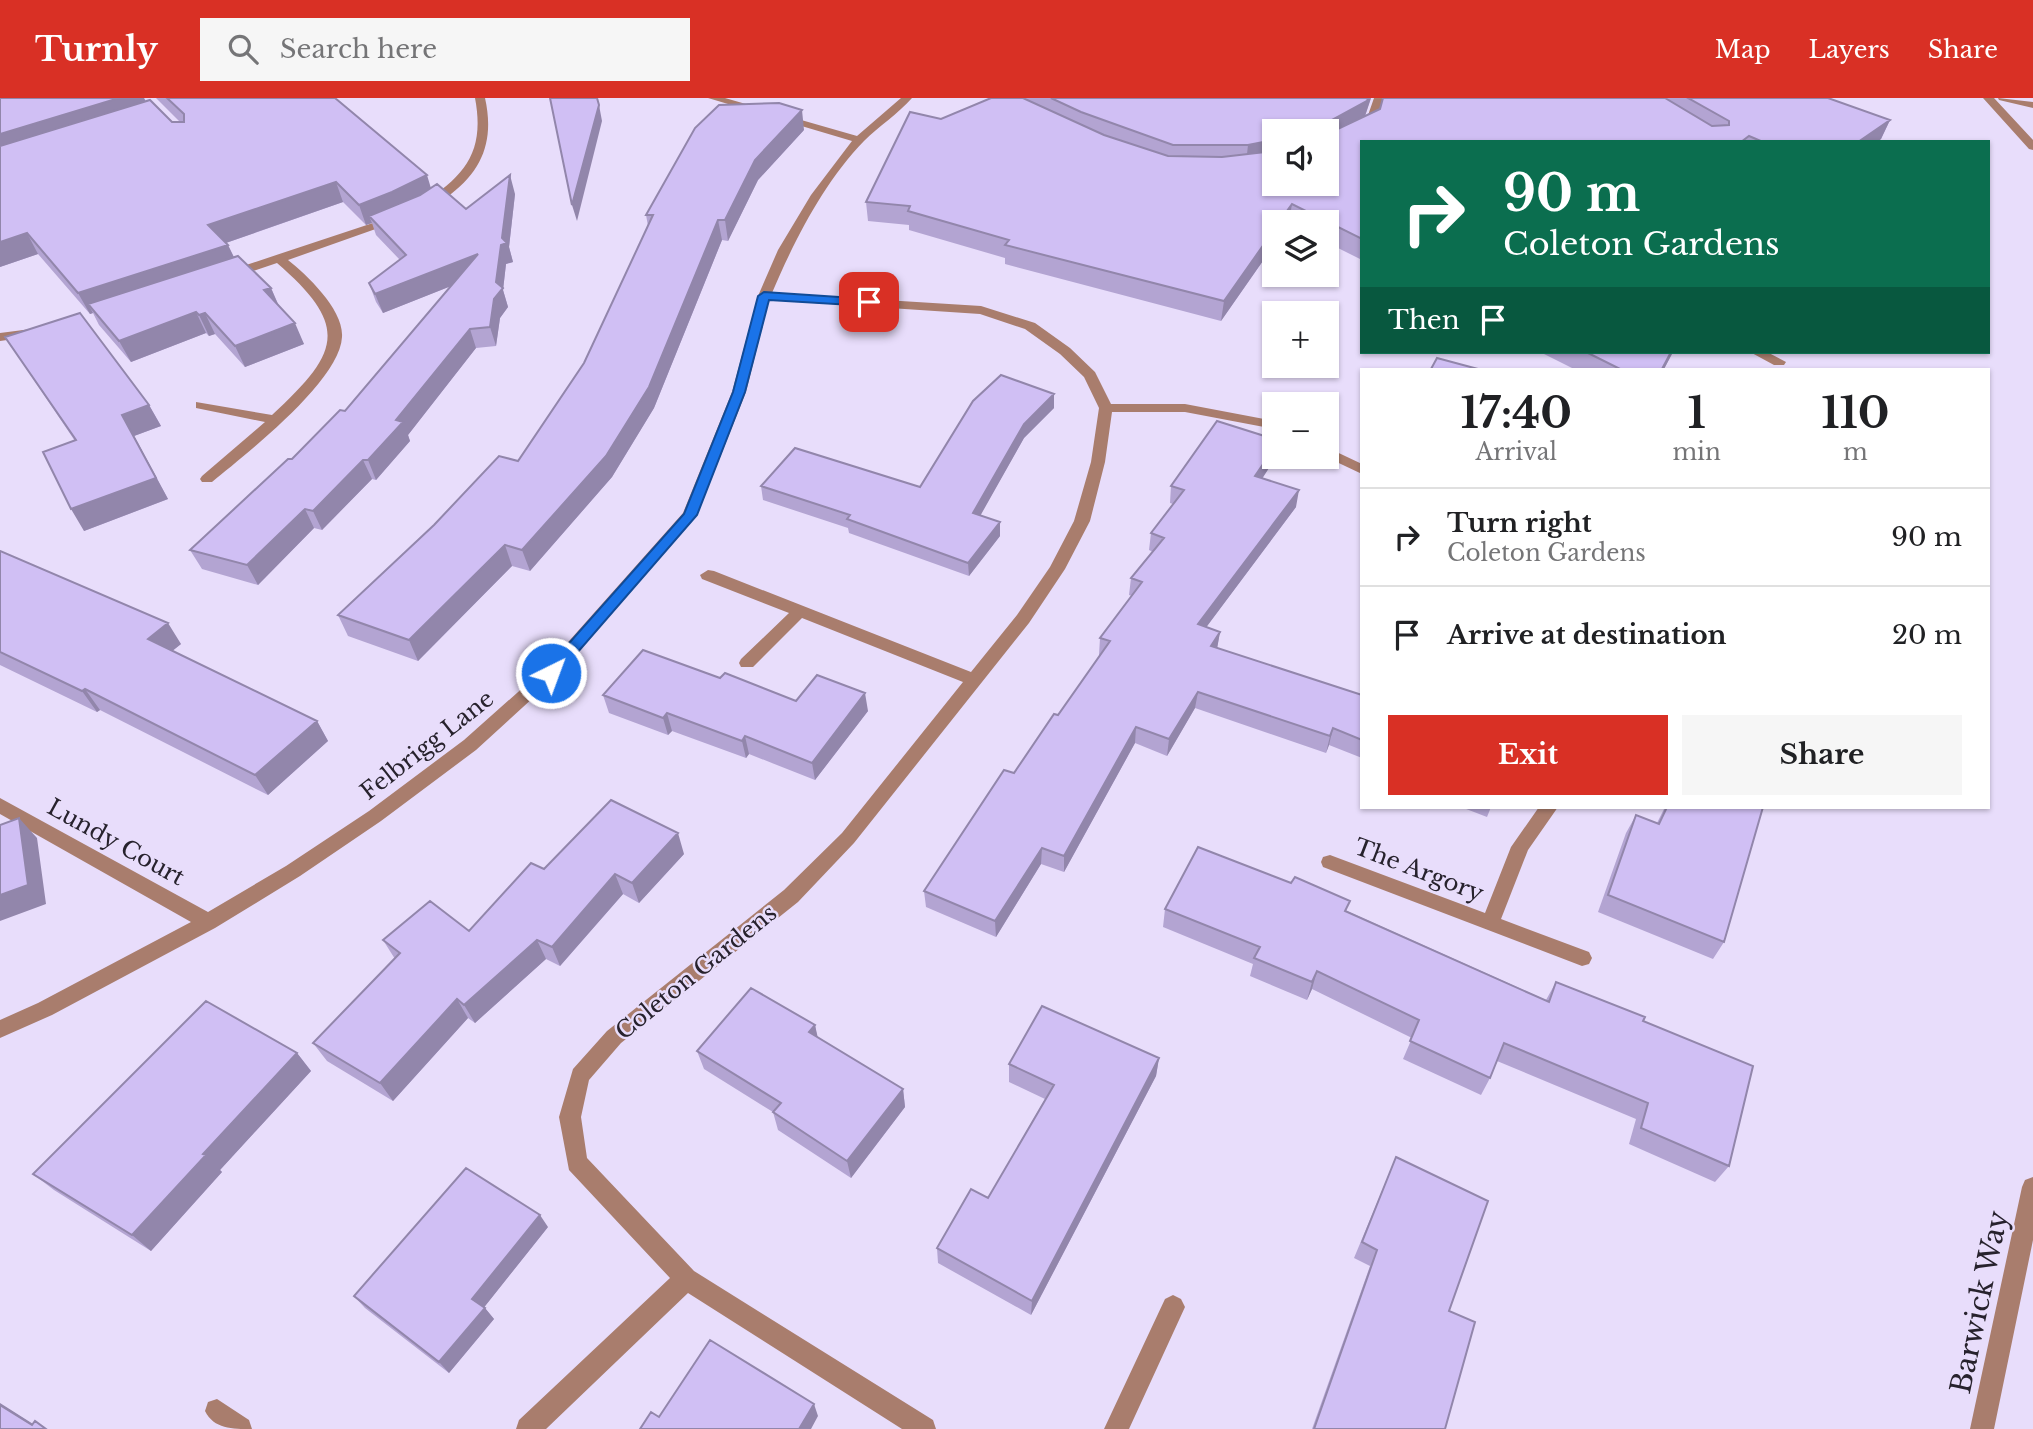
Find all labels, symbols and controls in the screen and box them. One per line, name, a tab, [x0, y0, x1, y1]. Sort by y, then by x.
search box	[200, 18, 690, 81]
text: Turnly	[35, 29, 158, 70]
icon: search	[224, 30, 262, 68]
text: Search here	[280, 33, 437, 65]
text: Map	[1715, 35, 1771, 64]
text: Layers	[1809, 35, 1890, 64]
text: Share	[1928, 35, 1998, 64]
map controls	[1262, 119, 1339, 469]
button: sound	[1262, 119, 1339, 196]
text: 90 m	[1503, 163, 1640, 224]
icon: right	[1388, 168, 1479, 259]
button: layers	[1262, 210, 1339, 287]
text: Coleton Gardens	[1503, 224, 1780, 264]
pin	[839, 272, 899, 332]
icon: arrive	[850, 283, 888, 321]
button: +	[1262, 301, 1339, 378]
icon: arrive	[1474, 301, 1512, 339]
text: Then	[1388, 304, 1460, 336]
text: 17:40	[1460, 387, 1572, 439]
text: 1	[1687, 387, 1706, 439]
text: 110	[1821, 387, 1890, 439]
button: −	[1262, 392, 1339, 469]
text: Arrival	[1475, 438, 1557, 466]
text: min	[1672, 438, 1721, 466]
text: m	[1843, 438, 1868, 466]
text: Turn right	[1447, 507, 1592, 539]
icon: right	[1388, 518, 1426, 556]
text: 90 m	[1891, 521, 1962, 553]
text: Coleton Gardens	[1447, 539, 1646, 567]
icon: arrive	[1388, 616, 1426, 654]
text: Arrive at destination	[1447, 619, 1727, 651]
text: 20 m	[1892, 619, 1962, 651]
position arrow	[514, 636, 588, 710]
street label: Felbrigg Lane	[355, 684, 499, 806]
button: Exit	[1388, 715, 1668, 795]
button: Share	[1682, 715, 1962, 795]
street label: Lundy Court	[43, 793, 190, 891]
street label: The Argory	[1350, 833, 1488, 908]
street label: Coleton Gardens	[610, 899, 782, 1045]
street label: Barwick Way	[1943, 1207, 2016, 1397]

